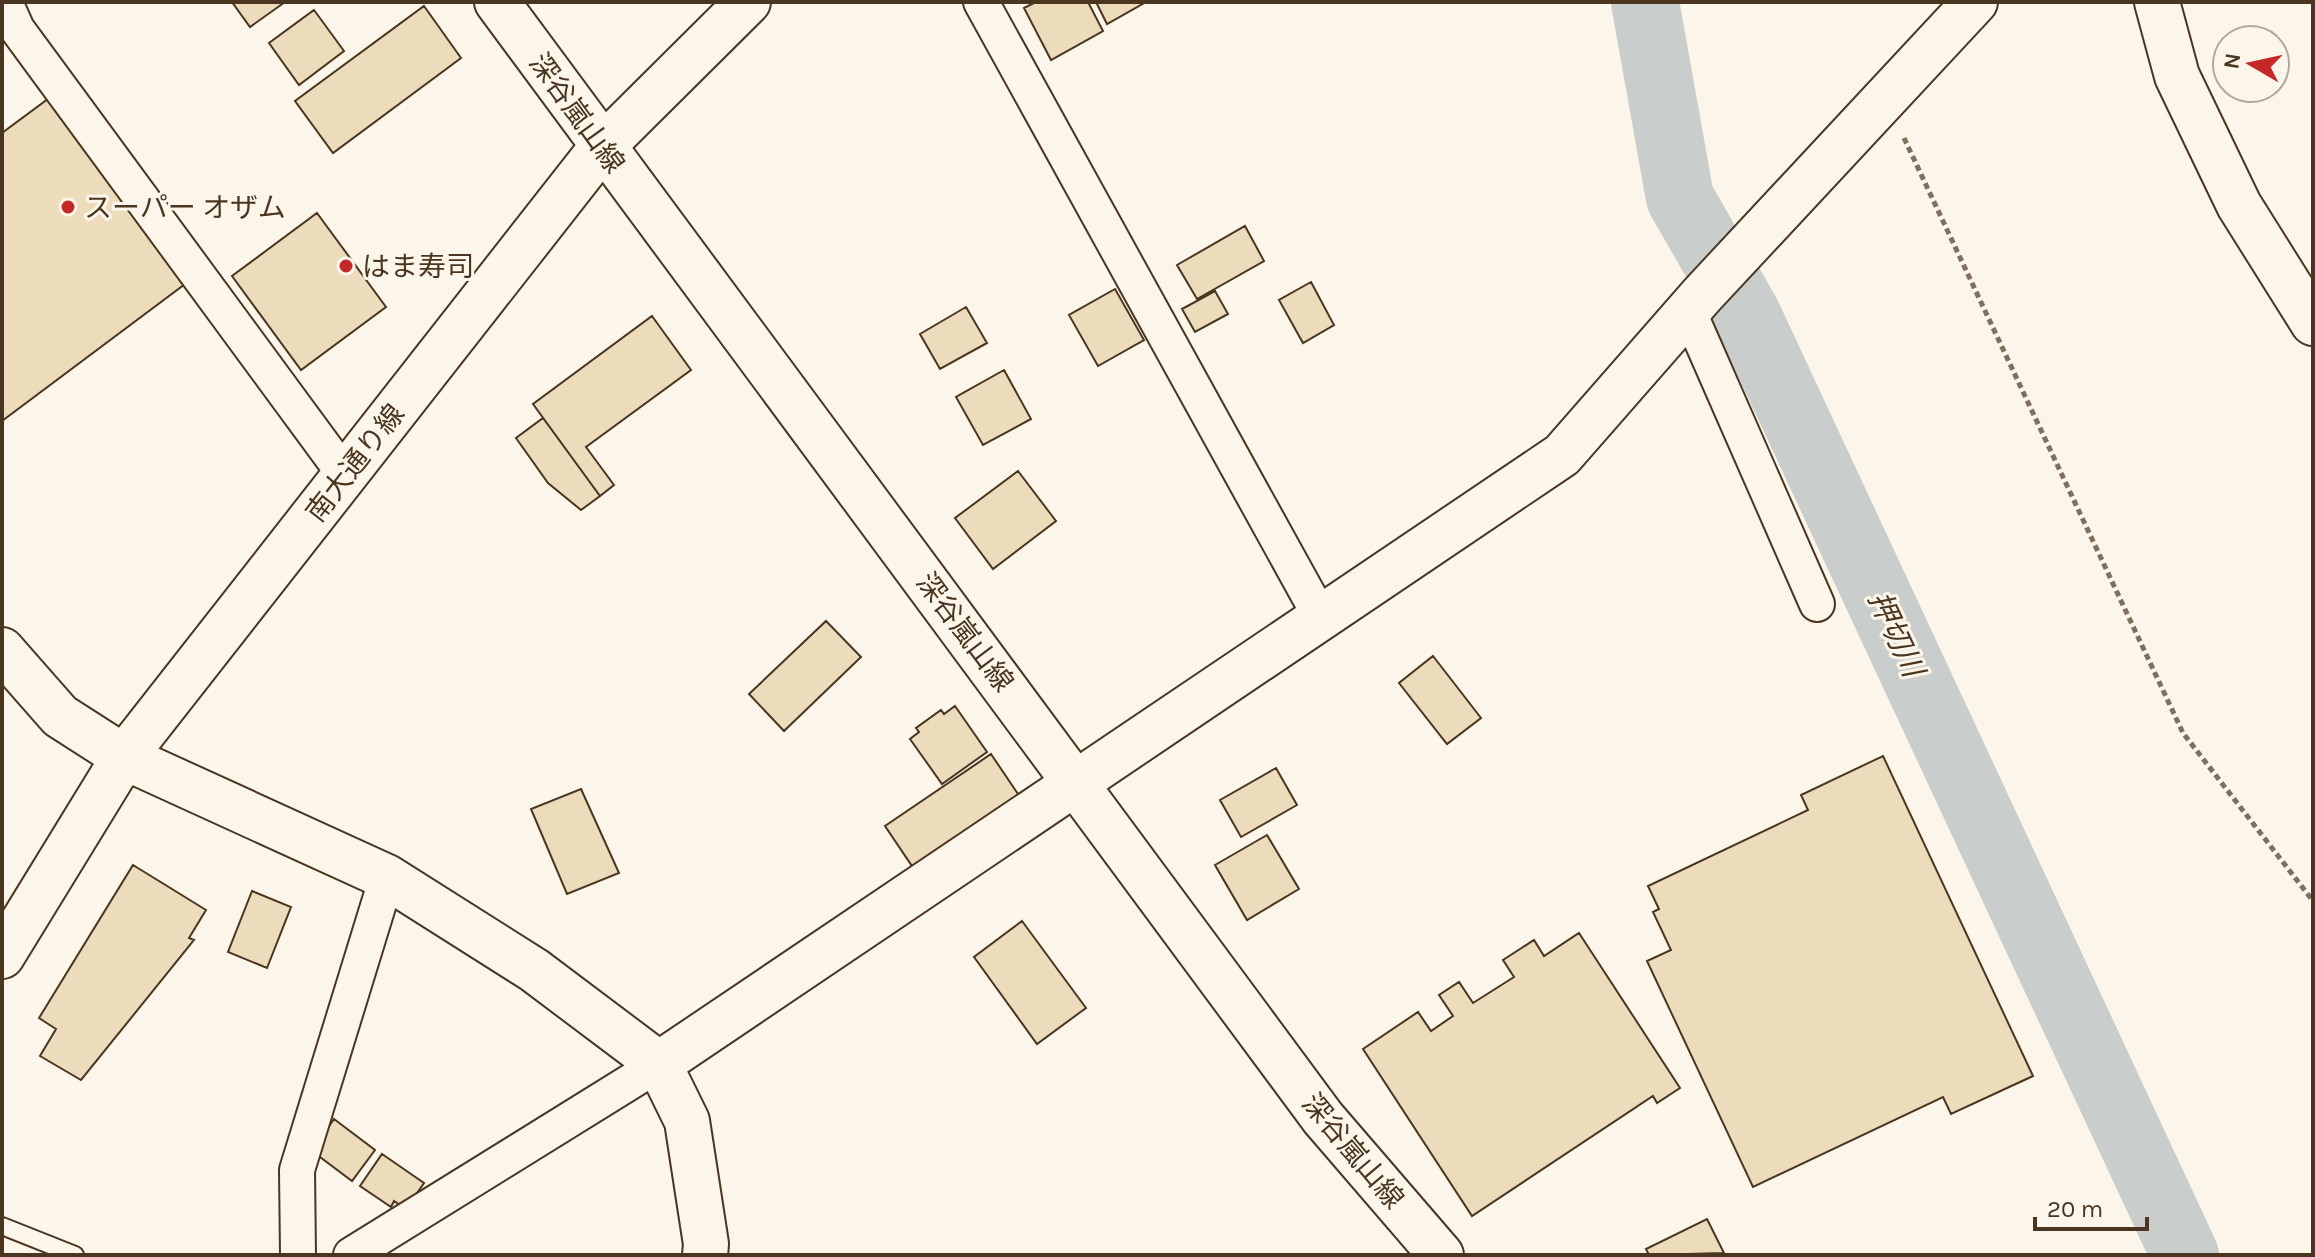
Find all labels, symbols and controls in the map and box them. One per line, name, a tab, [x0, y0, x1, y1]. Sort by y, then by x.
north arrow	[2211, 24, 2291, 104]
street label: 深谷嵐山線	[523, 47, 631, 179]
text: N	[2218, 51, 2246, 71]
place label: スーパー オザム	[84, 191, 286, 224]
marker: スーパー オザム	[59, 198, 77, 216]
place label: はま寿司	[362, 250, 474, 283]
marker: はま寿司	[337, 257, 355, 275]
street label: 南大通り線	[299, 398, 411, 528]
street label: 深谷嵐山線	[910, 566, 1020, 698]
water label: 押切川	[1861, 586, 1933, 685]
street label: 深谷嵐山線	[1295, 1087, 1411, 1215]
scale bar	[2035, 1181, 2147, 1231]
text: 20 m	[2047, 1195, 2103, 1223]

